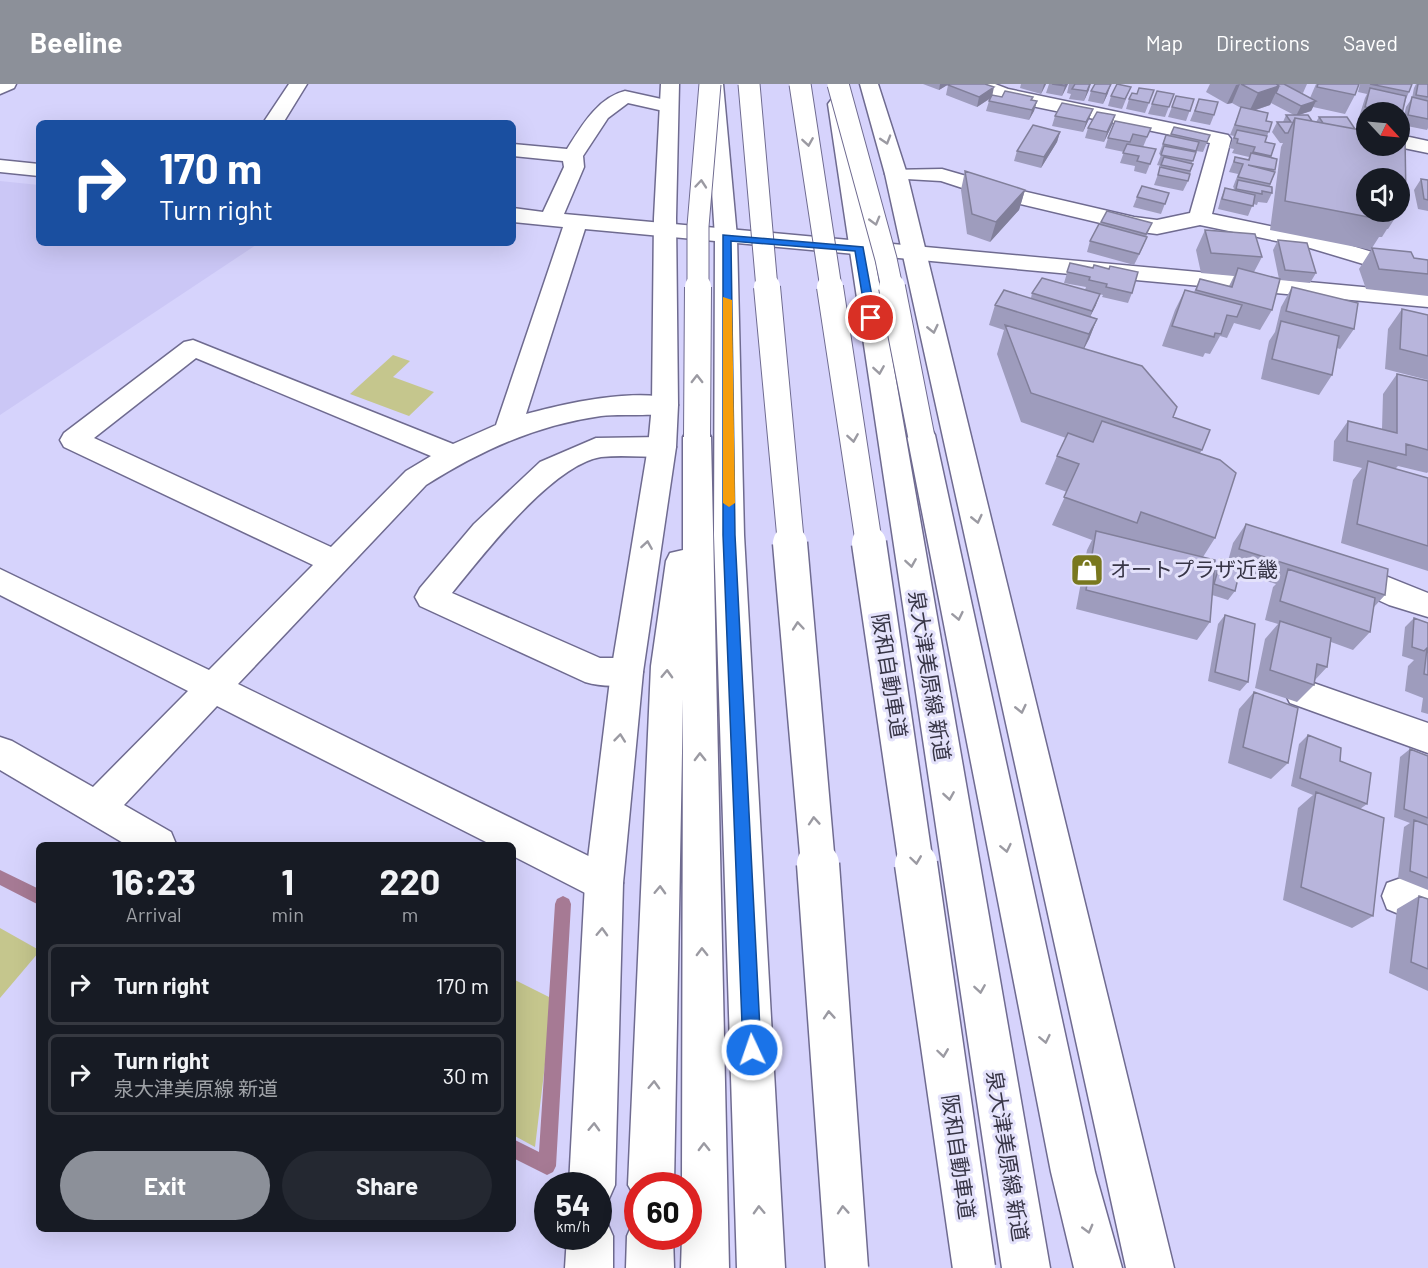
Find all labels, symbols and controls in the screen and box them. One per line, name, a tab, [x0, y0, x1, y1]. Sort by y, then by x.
text: Beeline	[30, 25, 122, 59]
text: Map	[1146, 30, 1183, 55]
text: Directions	[1216, 30, 1310, 55]
text: Saved	[1343, 30, 1398, 55]
north arrow	[1356, 102, 1410, 156]
map controls	[1356, 102, 1410, 222]
one-way arrow	[879, 134, 891, 145]
one-way arrow	[801, 136, 814, 146]
text: 170 m	[159, 142, 262, 192]
icon: right	[60, 144, 138, 222]
button: sound	[1356, 168, 1410, 222]
one-way arrow	[695, 179, 708, 188]
text: Turn right	[159, 193, 273, 225]
one-way arrow	[868, 216, 880, 226]
pin	[845, 292, 896, 343]
icon: arrive	[854, 301, 887, 334]
one-way arrow	[925, 324, 938, 334]
one-way arrow	[873, 365, 885, 375]
one-way arrow	[691, 374, 703, 383]
one-way arrow	[847, 434, 859, 443]
one-way arrow	[969, 514, 982, 524]
one-way arrow	[641, 540, 653, 549]
shop icon: オートプラザ近畿	[1069, 552, 1105, 588]
place label: オートプラザ近畿	[1110, 556, 1278, 581]
one-way arrow	[904, 558, 916, 567]
street label: 泉大津美原線 新道	[905, 589, 956, 763]
one-way arrow	[951, 611, 964, 621]
street label: 阪和自動車道	[868, 612, 913, 740]
one-way arrow	[792, 622, 805, 631]
one-way arrow	[661, 669, 674, 678]
one-way arrow	[1013, 704, 1026, 714]
one-way arrow	[613, 733, 626, 742]
one-way arrow	[694, 752, 706, 761]
one-way arrow	[942, 792, 954, 801]
one-way arrow	[808, 816, 821, 825]
one-way arrow	[999, 843, 1012, 853]
one-way arrow	[910, 855, 922, 864]
text: 16:23	[112, 859, 196, 902]
text: 1	[281, 859, 294, 902]
text: 220	[380, 859, 440, 902]
one-way arrow	[654, 885, 667, 894]
text: Arrival	[126, 902, 182, 926]
text: min	[272, 902, 304, 926]
text: m	[402, 902, 418, 926]
one-way arrow	[596, 927, 608, 936]
one-way arrow	[696, 947, 708, 956]
icon: right	[63, 968, 96, 1001]
text: Turn right	[114, 972, 209, 998]
text: 170 m	[436, 972, 489, 998]
one-way arrow	[973, 984, 986, 994]
one-way arrow	[822, 1011, 835, 1020]
position arrow	[720, 1018, 784, 1082]
one-way arrow	[1038, 1034, 1051, 1044]
text: Turn right	[114, 1047, 209, 1073]
one-way arrow	[937, 1048, 949, 1057]
icon: right	[63, 1058, 96, 1091]
text: 30 m	[443, 1062, 489, 1088]
street label: 泉大津美原線 新道	[983, 1069, 1034, 1243]
text: 泉大津美原線 新道	[114, 1076, 278, 1100]
one-way arrow	[648, 1080, 660, 1089]
street label: 阪和自動車道	[938, 1093, 981, 1221]
one-way arrow	[588, 1122, 601, 1131]
one-way arrow	[698, 1142, 710, 1151]
button: Exit	[60, 1151, 270, 1220]
button: Share	[282, 1151, 492, 1220]
speed limit sign: 60	[624, 1172, 702, 1250]
text: 54	[556, 1186, 590, 1222]
one-way arrow	[752, 1205, 765, 1214]
one-way arrow	[837, 1205, 850, 1214]
text: km/h	[556, 1217, 590, 1235]
one-way arrow	[1081, 1223, 1093, 1234]

